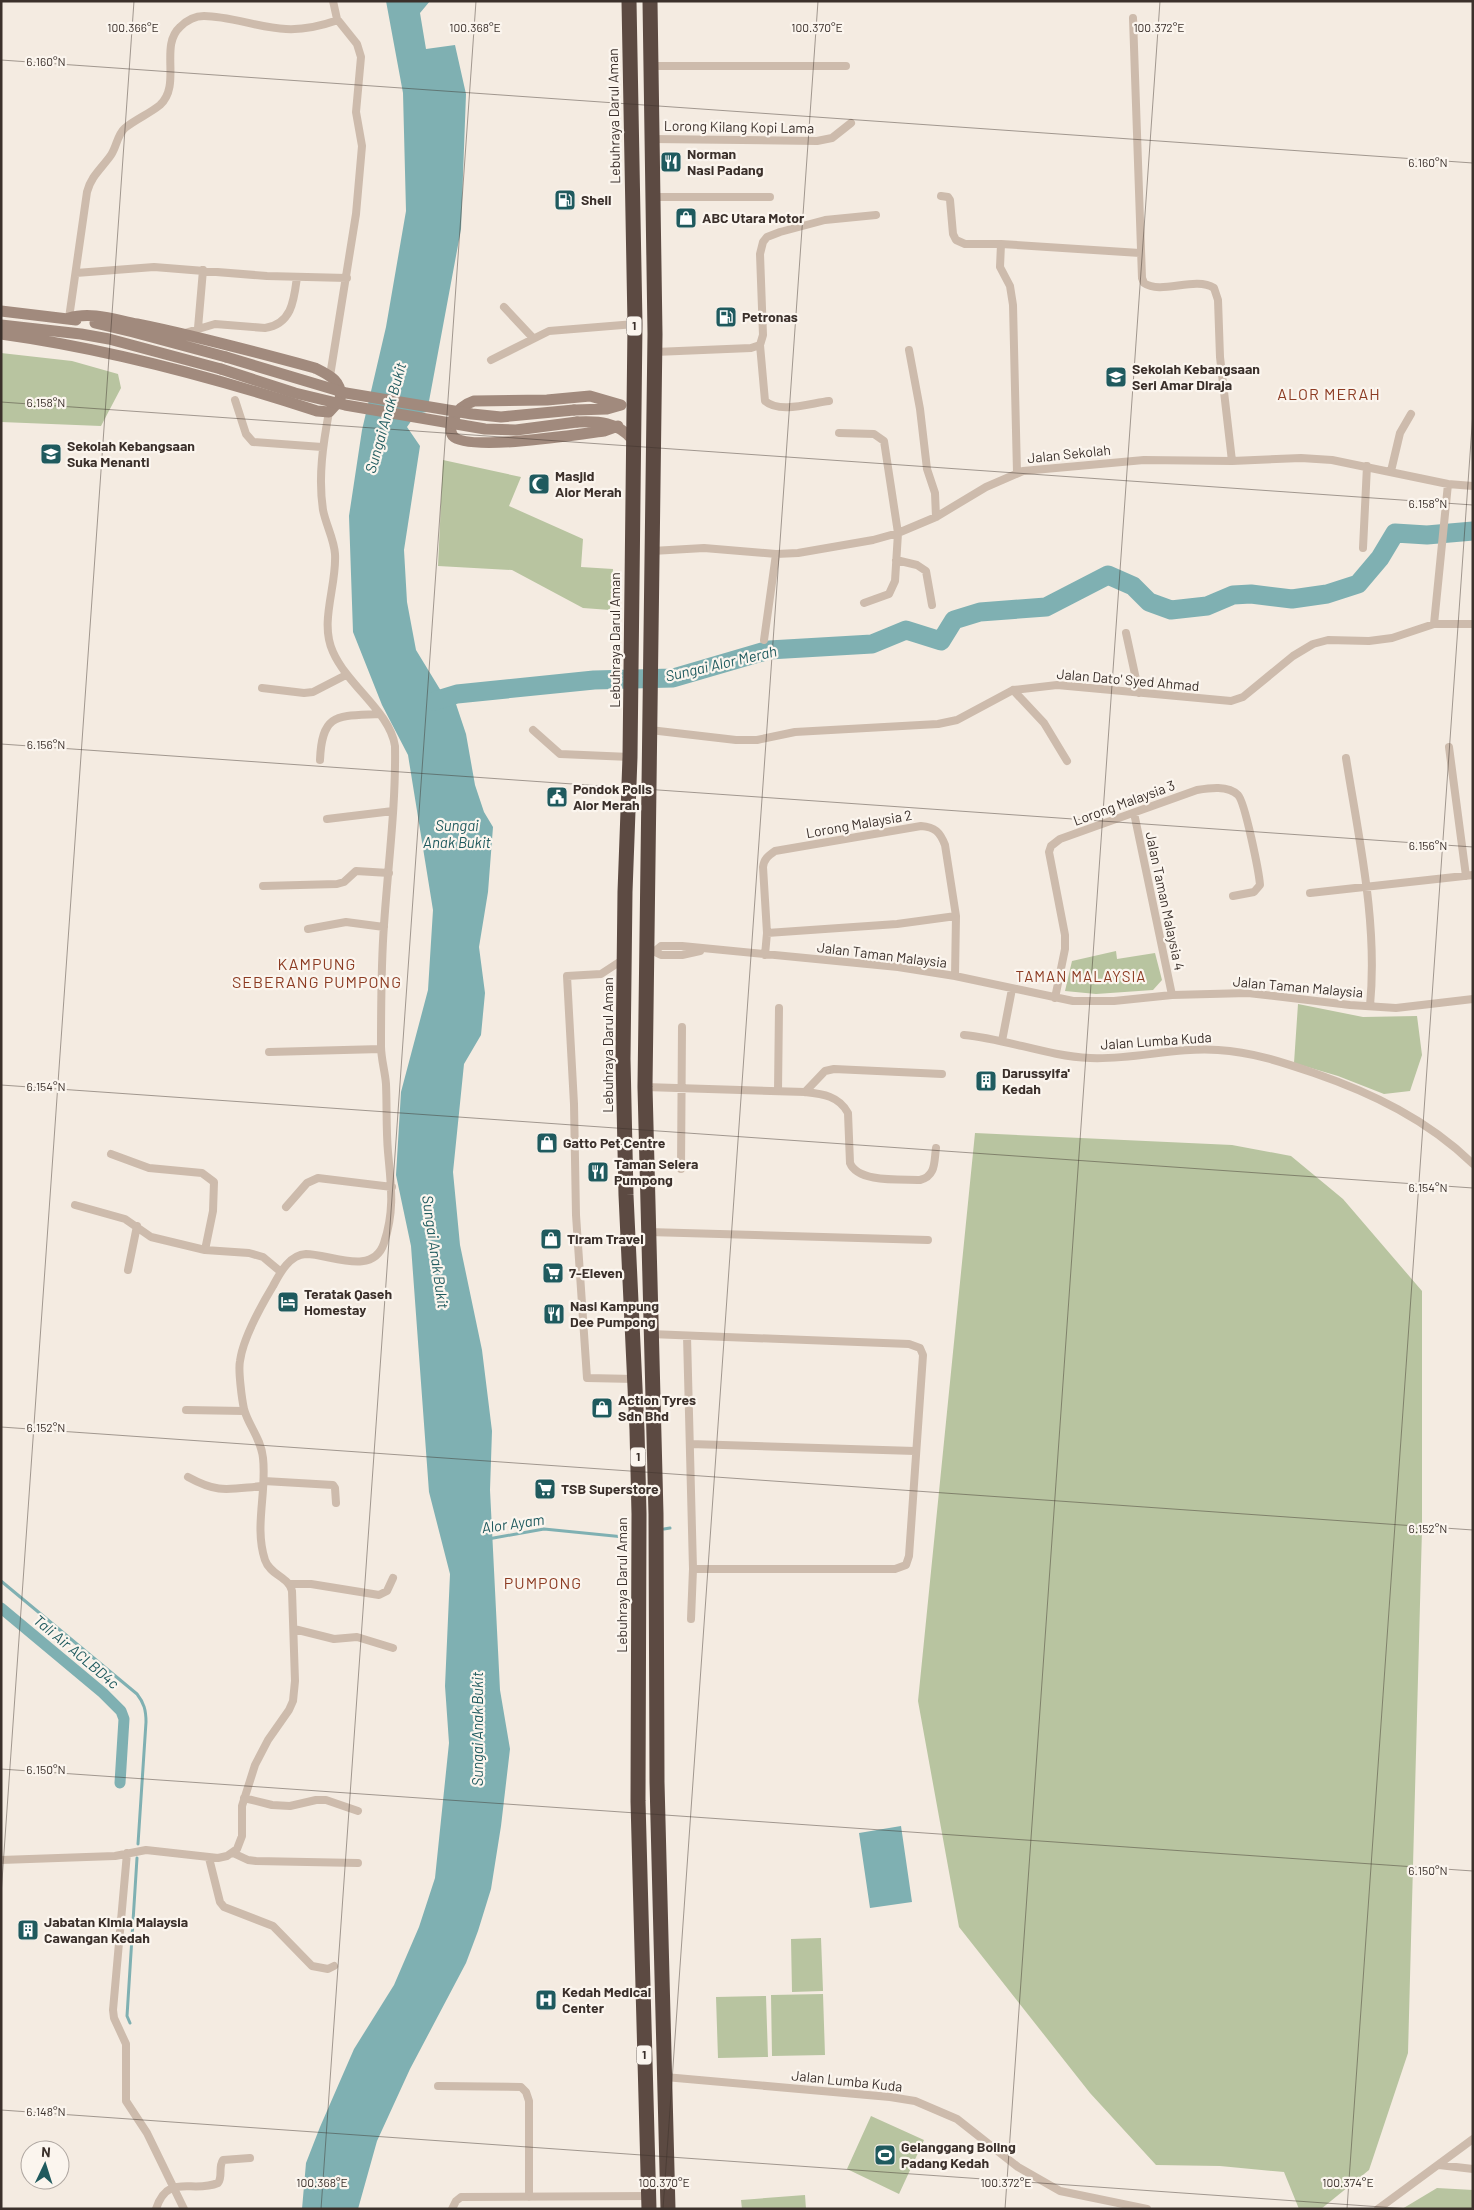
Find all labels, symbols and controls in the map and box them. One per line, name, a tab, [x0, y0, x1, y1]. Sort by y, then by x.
text: 100.366°E	[107, 20, 159, 34]
text: 100.368°E	[449, 20, 501, 34]
text: 100.370°E	[791, 20, 843, 34]
text: 100.372°E	[1133, 20, 1185, 34]
street label: Lebuhraya Darul Aman	[604, 48, 623, 184]
text: 6.160°N	[26, 54, 66, 68]
street label: Lorong Kilang Kopi Lama	[664, 117, 814, 136]
place label: Norman Nasi Padang	[687, 145, 764, 178]
restaurant icon: Norman Nasi Padang	[659, 150, 683, 174]
text: 6.160°N	[1408, 155, 1448, 169]
fuel station icon: Shell	[553, 188, 577, 212]
place label: Shell	[581, 191, 611, 208]
shop icon: ABC Utara Motor	[674, 206, 698, 230]
place label: ABC Utara Motor	[702, 209, 805, 226]
fuel station icon: Petronas	[714, 305, 738, 329]
place label: Petronas	[742, 308, 798, 325]
road number: 1	[626, 316, 642, 336]
water label: Sungai Anak Bukit	[361, 360, 410, 475]
place label: Sekolah Kebangsaan Seri Amar Diraja	[1132, 360, 1260, 393]
school or university icon: Sekolah Kebangsaan Seri Amar Diraja	[1104, 365, 1128, 389]
district label: ALOR MERAH	[1277, 384, 1381, 403]
text: 6.158°N	[27, 395, 65, 409]
place label: Sekolah Kebangsaan Suka Menanti	[67, 437, 195, 470]
street label: Jalan Sekolah	[1026, 441, 1112, 466]
school or university icon: Sekolah Kebangsaan Suka Menanti	[39, 442, 63, 466]
place label: Masjid Alor Merah	[555, 467, 622, 500]
mosque icon: Masjid Alor Merah	[527, 472, 551, 496]
text: 6.158°N	[1409, 496, 1447, 510]
street label: Lebuhraya Darul Aman	[606, 572, 623, 708]
water label: Sungai Alor Merah	[663, 641, 778, 685]
street label: Jalan Dato' Syed Ahmad	[1056, 665, 1200, 694]
text: 6.156°N	[27, 737, 65, 751]
street label: Lorong Malaysia 3	[1071, 776, 1177, 829]
place label: Pondok Polis Alor Merah	[573, 780, 652, 813]
public building icon: Pondok Polis Alor Merah	[545, 785, 569, 809]
street label: Lorong Malaysia 2	[805, 806, 913, 841]
water label: Sungai Anak Bukit	[423, 816, 492, 851]
street label: Jalan Taman Malaysia 4	[1142, 830, 1189, 972]
text: 6.156°N	[1409, 838, 1447, 852]
street label: Jalan Taman Malaysia	[816, 938, 948, 971]
district label: KAMPUNG SEBERANG PUMPONG	[232, 954, 402, 991]
district label: TAMAN MALAYSIA	[1016, 967, 1146, 985]
street label: Jalan Taman Malaysia	[1232, 972, 1364, 1001]
street label: Lebuhraya Darul Aman	[599, 977, 616, 1113]
street label: Jalan Lumba Kuda	[1100, 1028, 1212, 1053]
place label: Darussyifa' Kedah	[1002, 1064, 1070, 1097]
building icon: Darussyifa' Kedah	[974, 1069, 998, 1093]
text: 6.154°N	[26, 1079, 66, 1093]
shop icon: Gatto Pet Centre	[535, 1131, 559, 1155]
place label: Gatto Pet Centre	[563, 1134, 666, 1151]
place label: Taman Selera Pumpong	[614, 1155, 698, 1188]
restaurant icon: Taman Selera Pumpong	[586, 1160, 610, 1184]
text: 6.154°N	[1408, 1180, 1448, 1194]
water label: Sungai Anak Bukit	[419, 1194, 453, 1310]
shop icon: Tiram Travel	[539, 1227, 563, 1251]
place label: Tiram Travel	[567, 1230, 644, 1247]
supermarket icon: 7-Eleven	[541, 1261, 565, 1285]
place label: 7-Eleven	[569, 1264, 623, 1281]
place label: Teratak Qaseh Homestay	[304, 1285, 392, 1318]
hotel icon: Teratak Qaseh Homestay	[276, 1290, 300, 1314]
place label: Nasi Kampung Dee Pumpong	[570, 1297, 659, 1330]
restaurant icon: Nasi Kampung Dee Pumpong	[542, 1302, 566, 1326]
place label: Action Tyres Sdn Bhd	[618, 1391, 696, 1424]
shop icon: Action Tyres Sdn Bhd	[590, 1396, 614, 1420]
text: 6.152°N	[26, 1420, 66, 1434]
road number: 1	[630, 1448, 646, 1466]
supermarket icon: TSB Superstore	[533, 1477, 557, 1501]
place label: TSB Superstore	[561, 1480, 659, 1497]
water label: Alor Ayam	[480, 1510, 545, 1536]
street label: Lebuhraya Darul Aman	[613, 1517, 630, 1653]
text: 6.152°N	[1408, 1521, 1448, 1535]
district label: PUMPONG	[504, 1573, 582, 1592]
water label: Tali Air ACLBD4c	[30, 1610, 123, 1692]
water label: Sungai Anak Bukit	[468, 1671, 486, 1786]
text: 6.150°N	[26, 1762, 66, 1776]
text: 6.150°N	[1408, 1863, 1448, 1877]
place label: Jabatan Kimia Malaysia Cawangan Kedah	[44, 1913, 188, 1946]
building icon: Jabatan Kimia Malaysia Cawangan Kedah	[16, 1918, 40, 1942]
place label: Kedah Medical Center	[562, 1983, 651, 2016]
hospital icon: Kedah Medical Center	[534, 1988, 558, 2012]
road number: 1	[636, 2046, 652, 2064]
street label: Jalan Lumba Kuda	[791, 2066, 903, 2095]
text: 6.148°N	[26, 2104, 66, 2118]
place label: Gelanggang Boling Padang Kedah	[901, 2138, 1016, 2171]
north arrow	[20, 2140, 70, 2190]
text: N	[41, 2143, 51, 2160]
sports icon: Gelanggang Boling Padang Kedah	[873, 2143, 897, 2167]
text: 100.368°E	[296, 2175, 348, 2189]
text: 100.370°E	[638, 2175, 690, 2189]
text: 100.372°E	[980, 2175, 1032, 2189]
text: 100.374°E	[1322, 2175, 1374, 2189]

